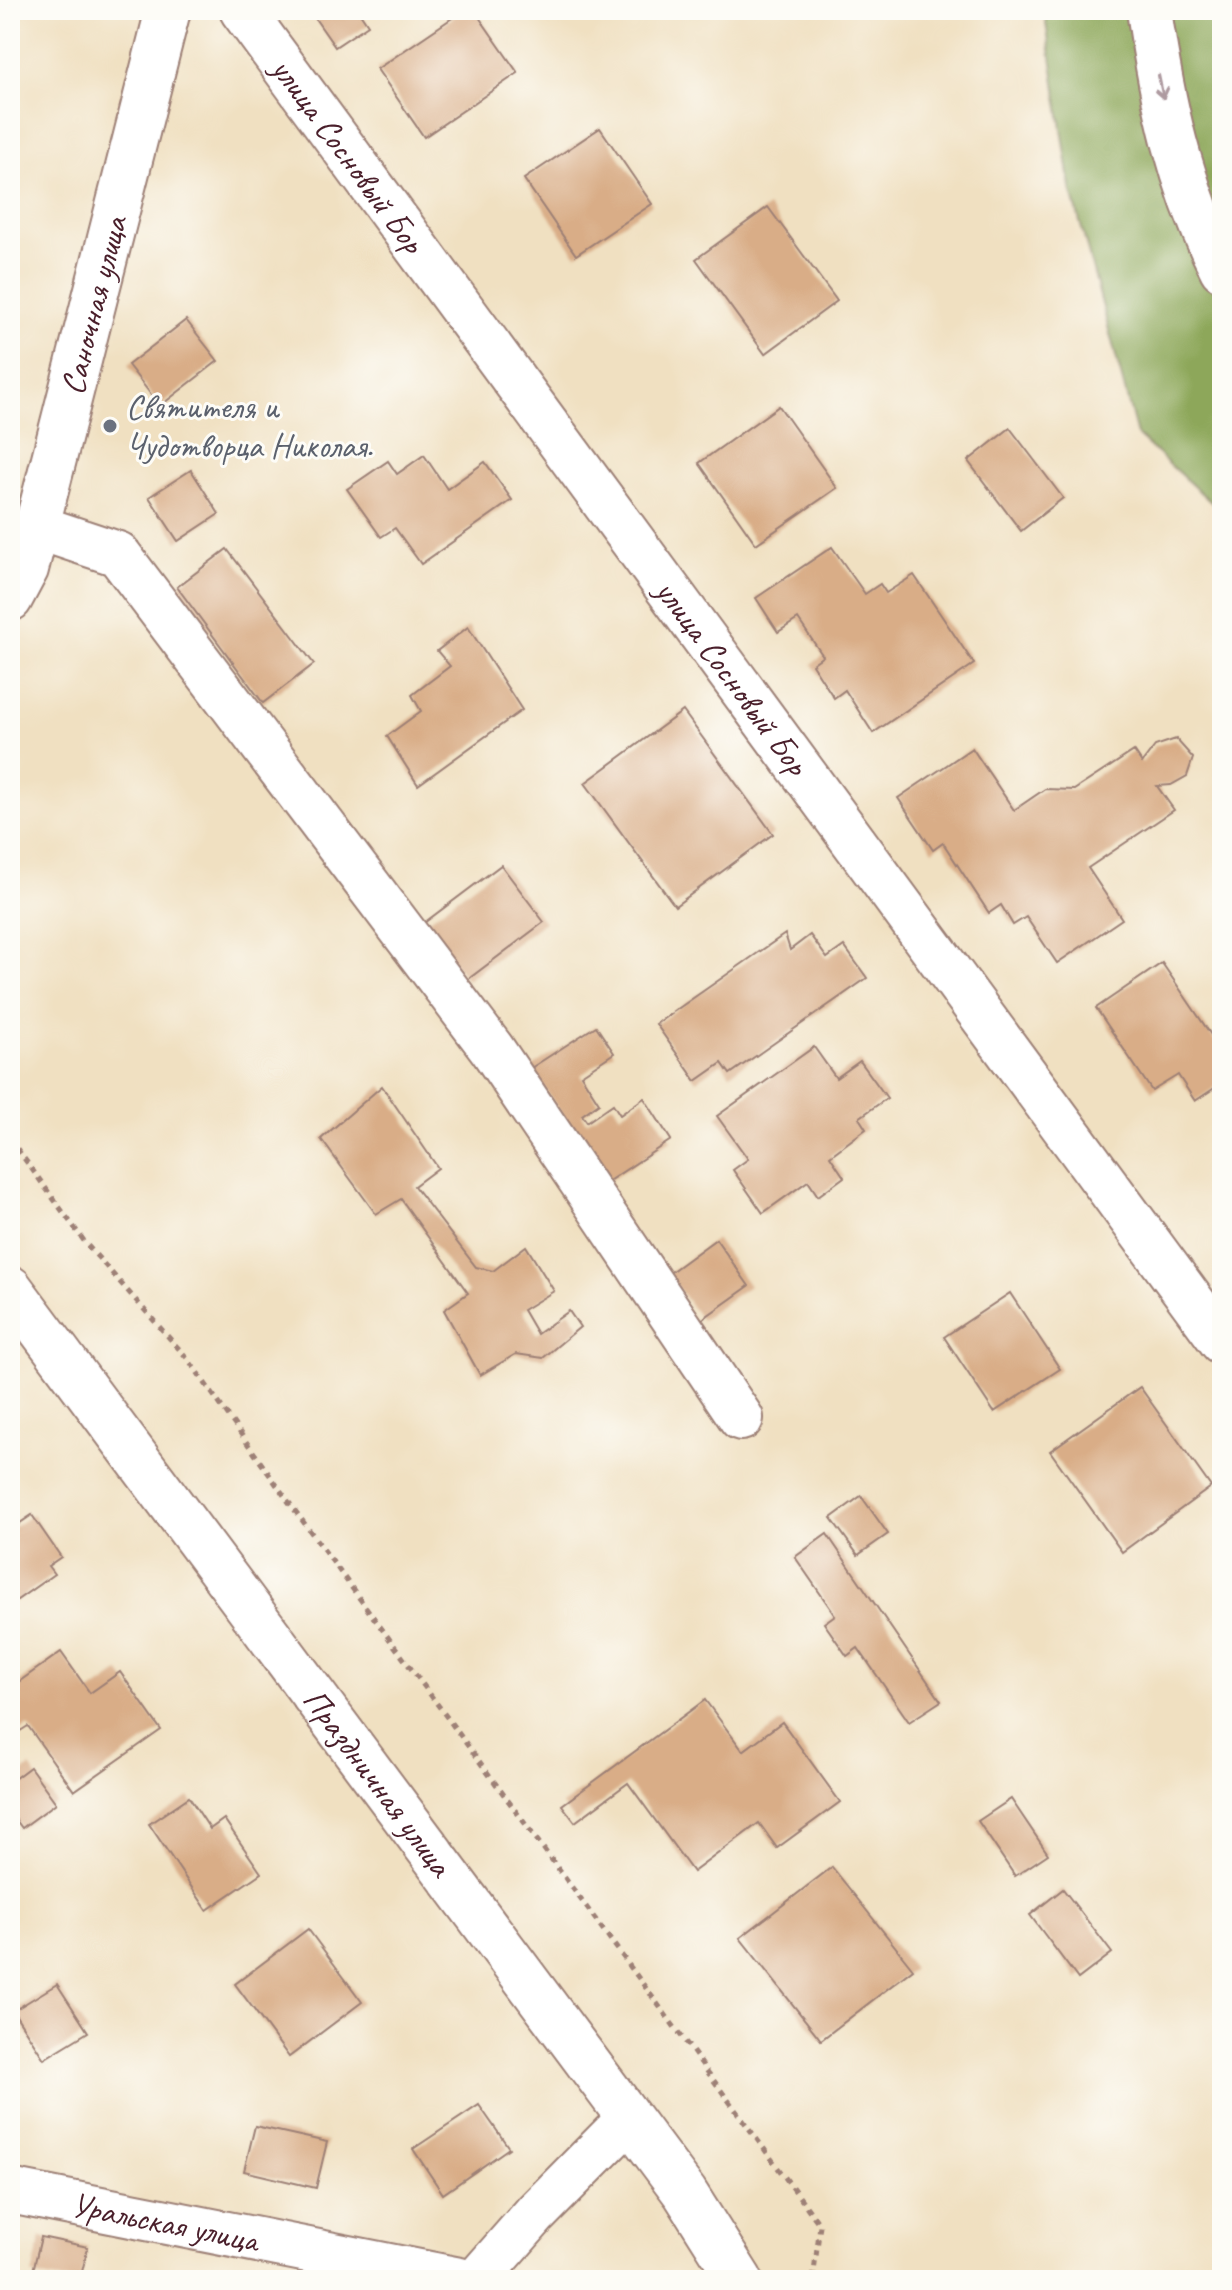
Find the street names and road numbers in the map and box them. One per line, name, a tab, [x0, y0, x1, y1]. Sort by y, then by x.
street label: улица Сосновый Бор	[261, 47, 436, 263]
street label: Саночная улица	[50, 210, 137, 399]
street label: улица Сосновый Бор	[645, 569, 820, 785]
street label: Праздничная улица	[294, 1679, 464, 1886]
street label: Уральская улица	[68, 2182, 265, 2262]

